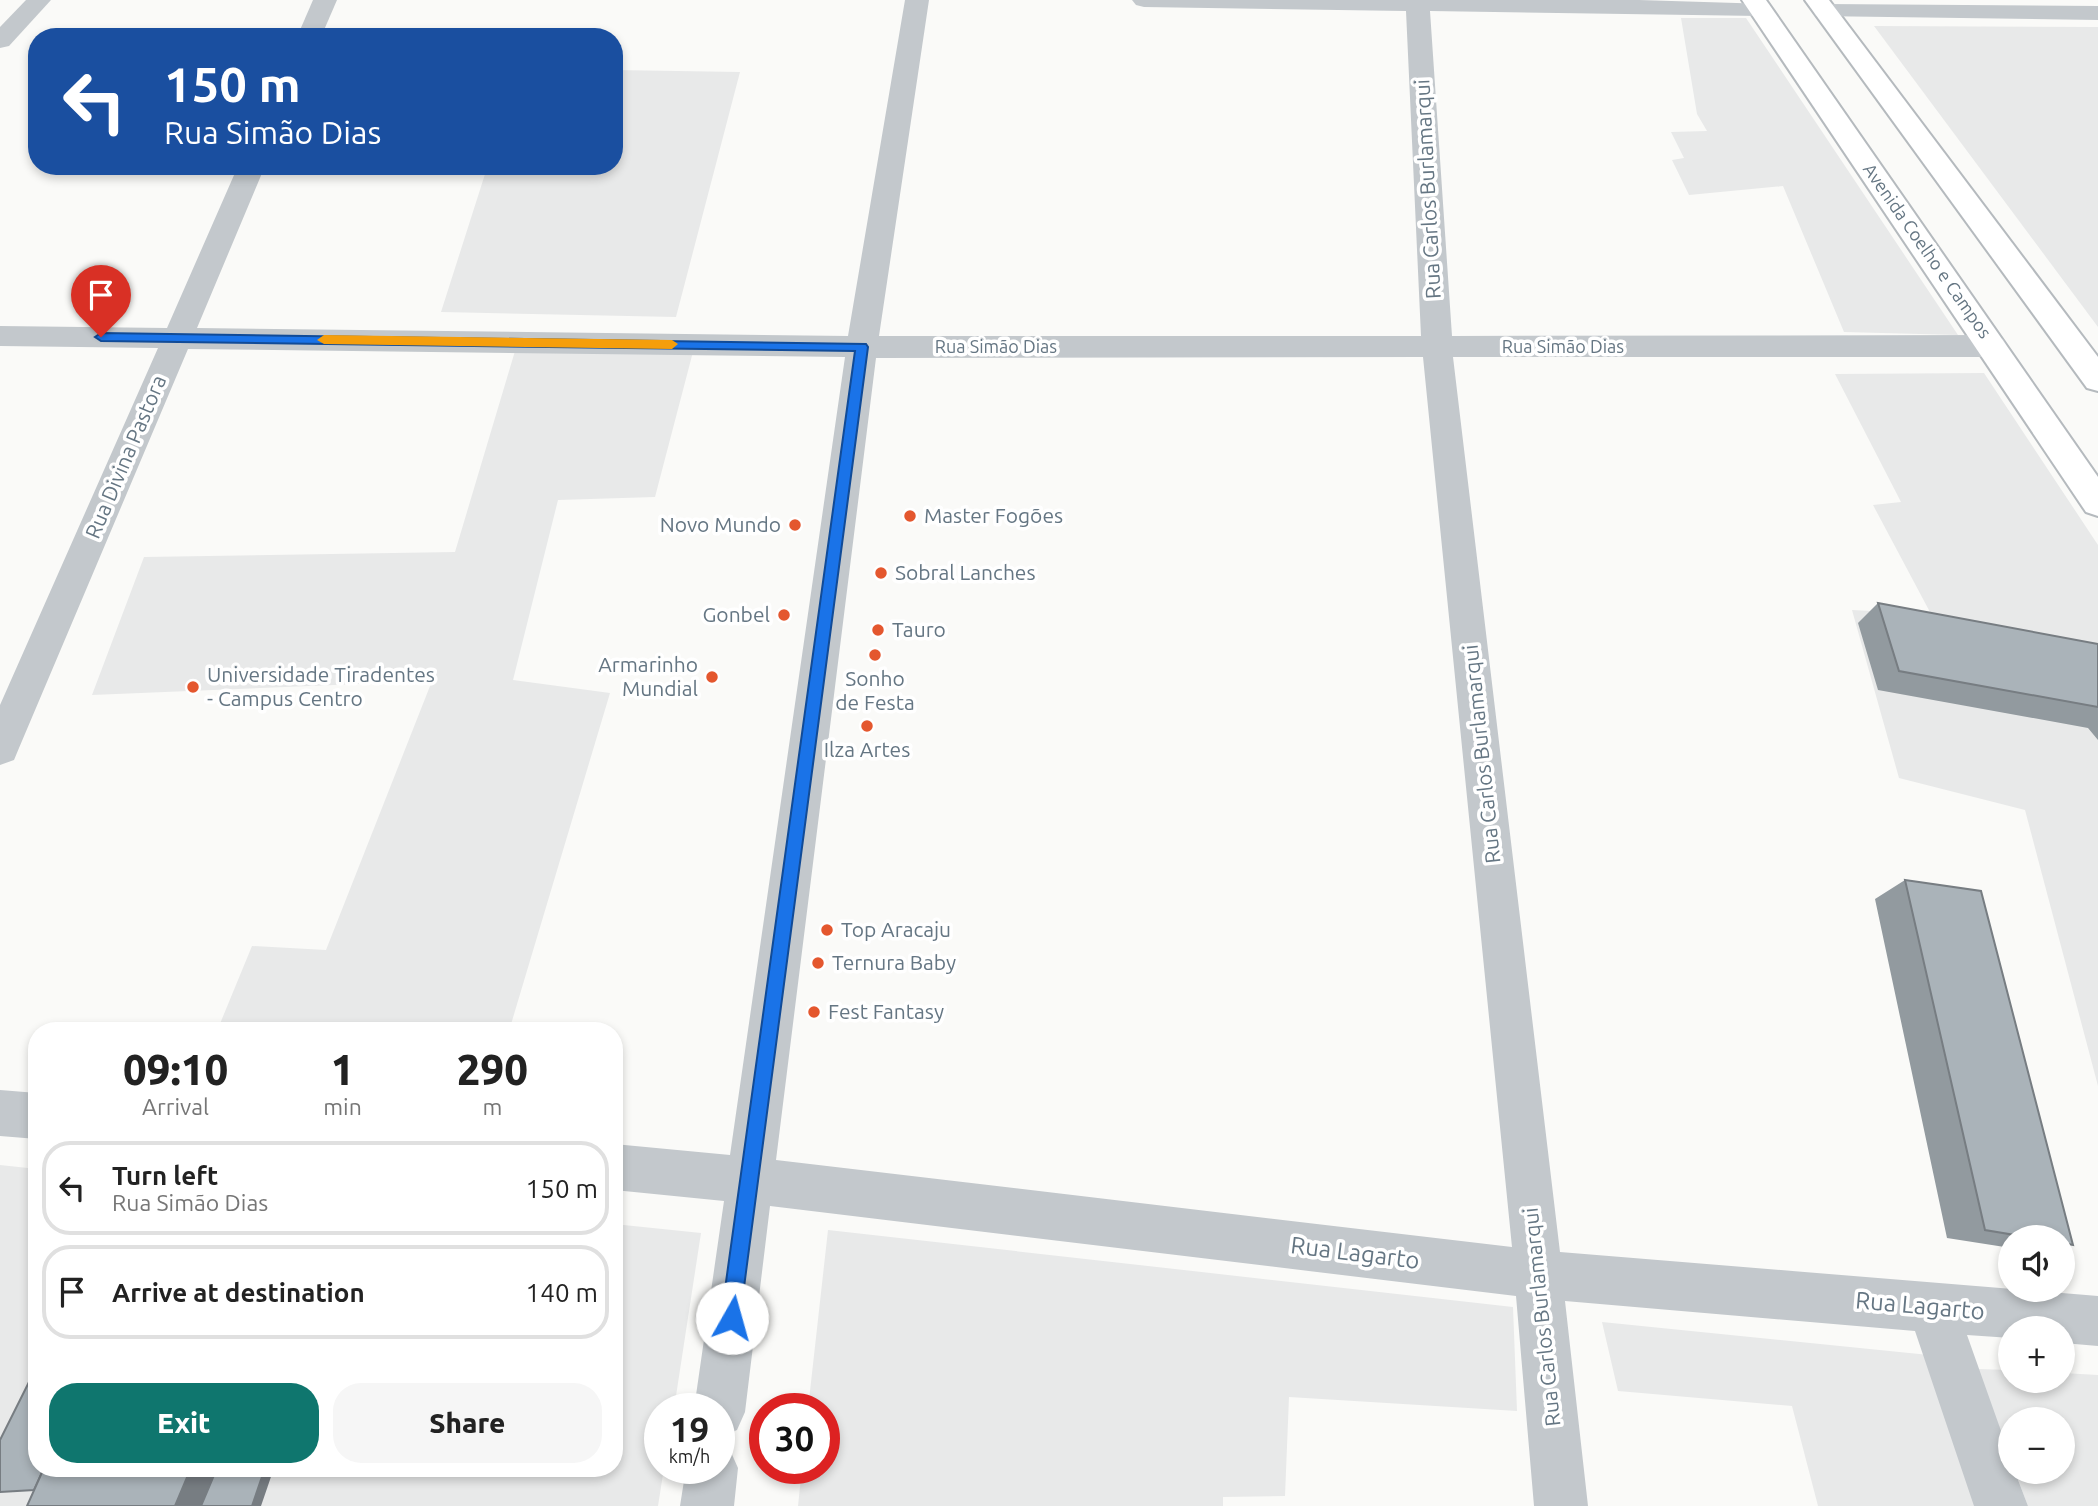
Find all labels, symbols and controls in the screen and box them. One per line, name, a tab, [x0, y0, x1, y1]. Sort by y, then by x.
icon: left	[49, 56, 140, 147]
text: 150 m	[164, 56, 301, 111]
street label: Rua Carlos Burlamarqui	[1409, 79, 1445, 299]
text: Rua Simão Dias	[164, 114, 381, 150]
street label: Avenida Coelho e Campos	[1860, 159, 1996, 342]
pin	[71, 265, 131, 337]
icon: arrive	[82, 276, 120, 314]
street label: Rua Simão Dias	[935, 336, 1057, 356]
street label: Rua Simão Dias	[1502, 336, 1624, 356]
street label: Rua Divina Pastora	[80, 371, 170, 542]
place label: Master Fogões	[924, 503, 1063, 527]
marker: Master Fogões	[902, 508, 918, 524]
place label: Novo Mundo	[660, 512, 781, 536]
marker: Novo Mundo	[787, 517, 803, 533]
place label: Sobral Lanches	[895, 560, 1036, 584]
marker: Sobral Lanches	[873, 565, 889, 581]
place label: Gonbel	[702, 602, 770, 626]
marker: Gonbel	[776, 607, 792, 623]
place label: Tauro	[892, 617, 946, 641]
marker: Tauro	[870, 622, 886, 638]
street label: Rua Carlos Burlamarqui	[1458, 644, 1504, 865]
marker: Sonho de Festa	[867, 647, 883, 663]
place label: Armarinho Mundial	[598, 652, 698, 700]
place label: Universidade Tiradentes - Campus Centro	[207, 662, 435, 710]
place label: Sonho de Festa	[835, 666, 915, 714]
marker: Armarinho Mundial	[704, 669, 720, 685]
marker: Universidade Tiradentes - Campus Centro	[185, 679, 201, 695]
marker: Ilza Artes	[859, 718, 875, 734]
place label: Ilza Artes	[824, 737, 910, 761]
place label: Top Aracaju	[841, 917, 951, 941]
marker: Top Aracaju	[819, 922, 835, 938]
place label: Ternura Baby	[832, 950, 956, 974]
marker: Ternura Baby	[810, 955, 826, 971]
place label: Fest Fantasy	[828, 999, 944, 1023]
marker: Fest Fantasy	[806, 1004, 822, 1020]
text: 09:10	[123, 1046, 228, 1093]
text: 1	[331, 1046, 354, 1093]
text: 290	[457, 1046, 528, 1093]
text: Arrival	[142, 1094, 209, 1119]
text: min	[323, 1094, 362, 1119]
text: m	[482, 1094, 502, 1119]
text: Turn left	[112, 1161, 218, 1190]
icon: left	[53, 1169, 91, 1207]
text: 150 m	[526, 1174, 598, 1203]
text: Rua Simão Dias	[112, 1190, 268, 1215]
street label: Rua Carlos Burlamarqui	[1518, 1207, 1564, 1428]
map controls	[1998, 1225, 2075, 1484]
button: sound	[1998, 1225, 2075, 1302]
street label: Rua Lagarto	[1289, 1231, 1421, 1274]
icon: arrive	[53, 1273, 91, 1311]
text: Arrive at destination	[112, 1278, 365, 1307]
text: 140 m	[526, 1278, 598, 1307]
position arrow	[695, 1281, 769, 1355]
street label: Rua Lagarto	[1854, 1286, 1986, 1325]
button: +	[1998, 1316, 2075, 1393]
button: Exit	[49, 1383, 319, 1463]
button: Share	[333, 1383, 602, 1463]
speed limit sign: 30	[749, 1393, 840, 1484]
button: −	[1998, 1407, 2075, 1484]
text: 19	[670, 1409, 709, 1449]
text: km/h	[669, 1446, 710, 1466]

